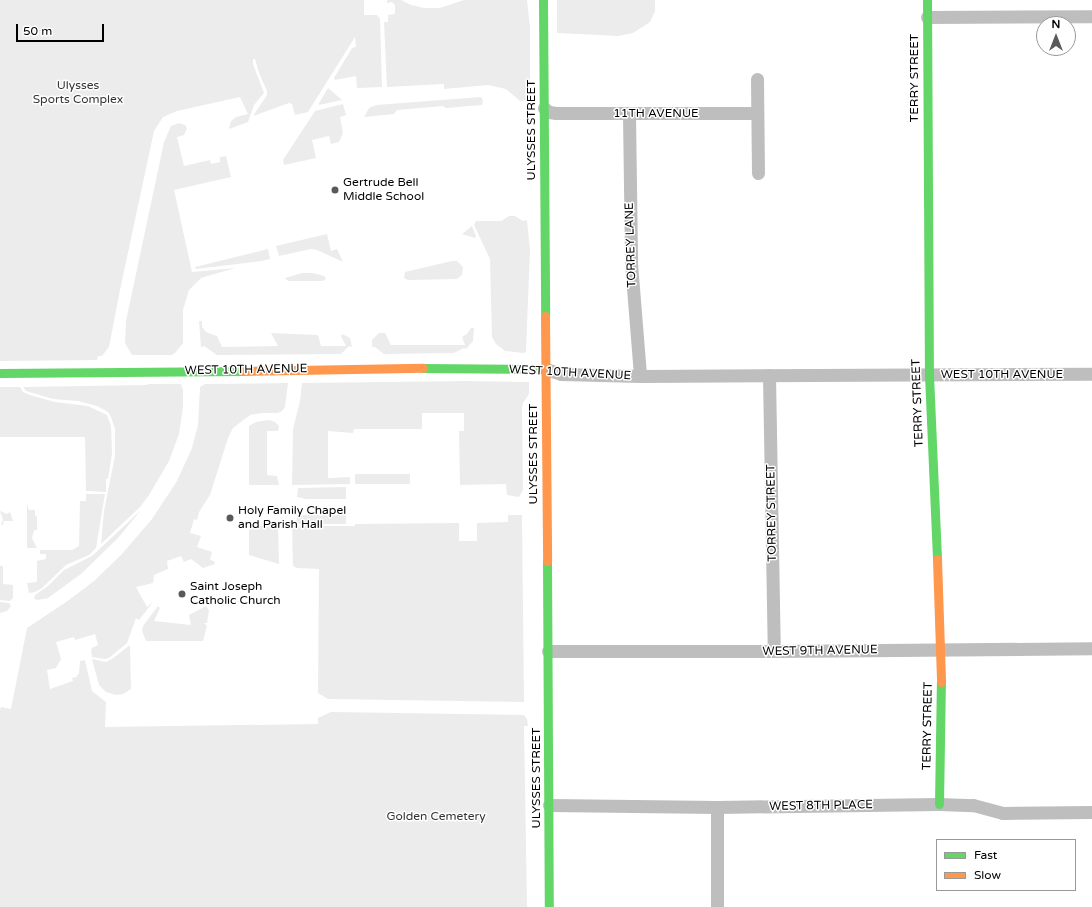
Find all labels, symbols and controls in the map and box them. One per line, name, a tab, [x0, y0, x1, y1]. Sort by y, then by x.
scale bar	[18, 16, 106, 42]
north arrow	[1036, 16, 1076, 56]
text: N	[1052, 18, 1060, 31]
text: 50 m	[23, 24, 52, 38]
street label: TERRY STREET	[908, 34, 922, 122]
park label: Ulysses Sports Complex	[33, 79, 123, 107]
street label: ULYSSES STREET	[525, 80, 539, 180]
street label: 11TH AVENUE	[613, 107, 699, 121]
place label: Gertrude Bell Middle School	[343, 176, 424, 204]
marker: Gertrude Bell Middle School	[330, 185, 340, 195]
street label: TORREY LANE	[622, 202, 640, 288]
street label: TERRY STREET	[909, 359, 927, 447]
street label: WEST 10TH AVENUE	[185, 362, 307, 378]
street label: WEST 10TH AVENUE	[508, 363, 632, 383]
street label: WEST 10TH AVENUE	[941, 368, 1063, 382]
street label: ULYSSES STREET	[527, 404, 541, 504]
street label: TORREY STREET	[764, 464, 780, 562]
place label: Holy Family Chapel and Parish Hall	[238, 504, 346, 532]
marker: Holy Family Chapel and Parish Hall	[225, 513, 235, 523]
place label: Saint Joseph Catholic Church	[190, 580, 281, 608]
marker: Saint Joseph Catholic Church	[177, 589, 187, 599]
street label: WEST 9TH AVENUE	[762, 643, 878, 659]
street label: TERRY STREET	[920, 682, 936, 770]
street label: ULYSSES STREET	[530, 728, 544, 828]
street label: WEST 8TH PLACE	[769, 798, 873, 814]
park label: Golden Cemetery	[386, 810, 486, 824]
legend	[936, 839, 1076, 891]
text: Fast	[974, 848, 997, 862]
text: Slow	[974, 868, 1001, 882]

